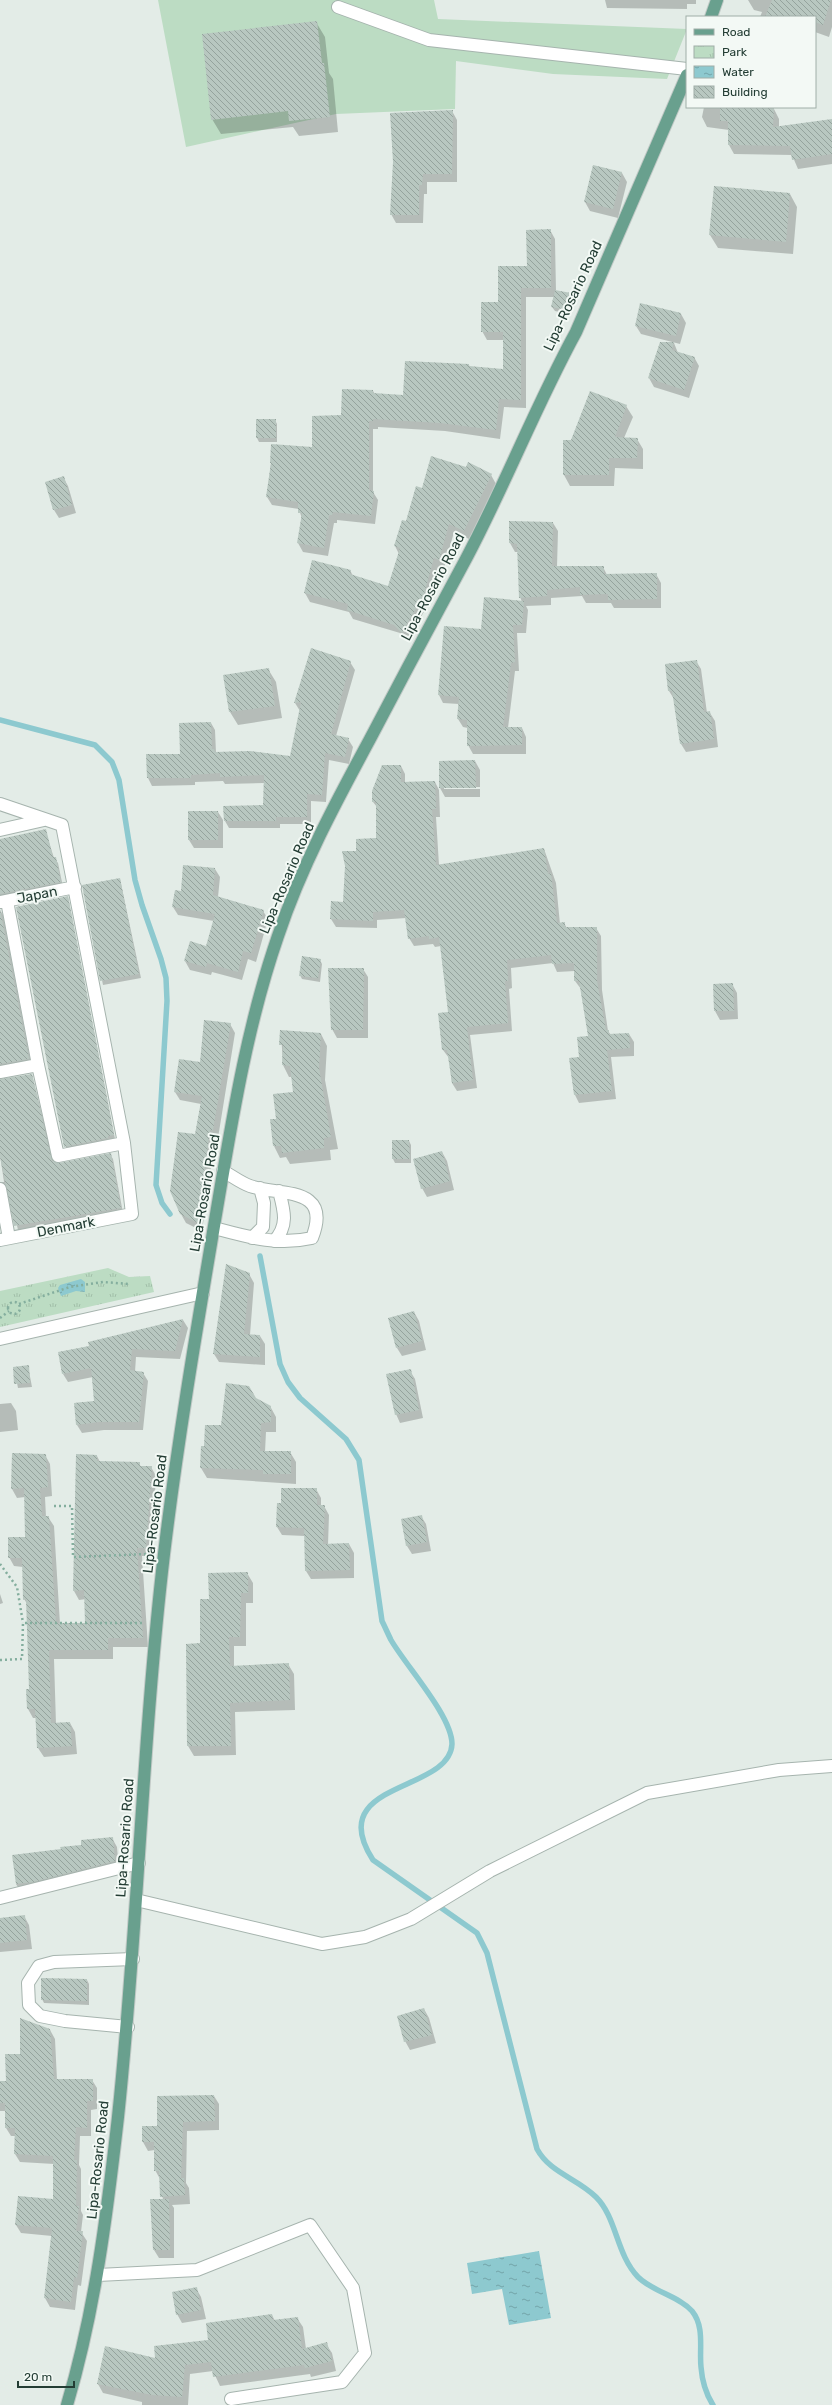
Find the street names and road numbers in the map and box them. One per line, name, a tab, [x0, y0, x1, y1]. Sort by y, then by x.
street label: Lipa-Rosario Road	[540, 238, 606, 354]
street label: Lipa-Rosario Road	[397, 530, 469, 644]
street label: Lipa-Rosario Road	[256, 820, 318, 936]
street label: Japan	[15, 883, 59, 907]
street label: Lipa-Rosario Road	[186, 1133, 224, 1253]
street label: Denmark	[36, 1213, 97, 1241]
street label: Lipa-Rosario Road	[139, 1454, 171, 1574]
street label: Lipa-Rosario Road	[112, 1778, 138, 1898]
street label: Lipa-Rosario Road	[83, 2100, 113, 2220]

